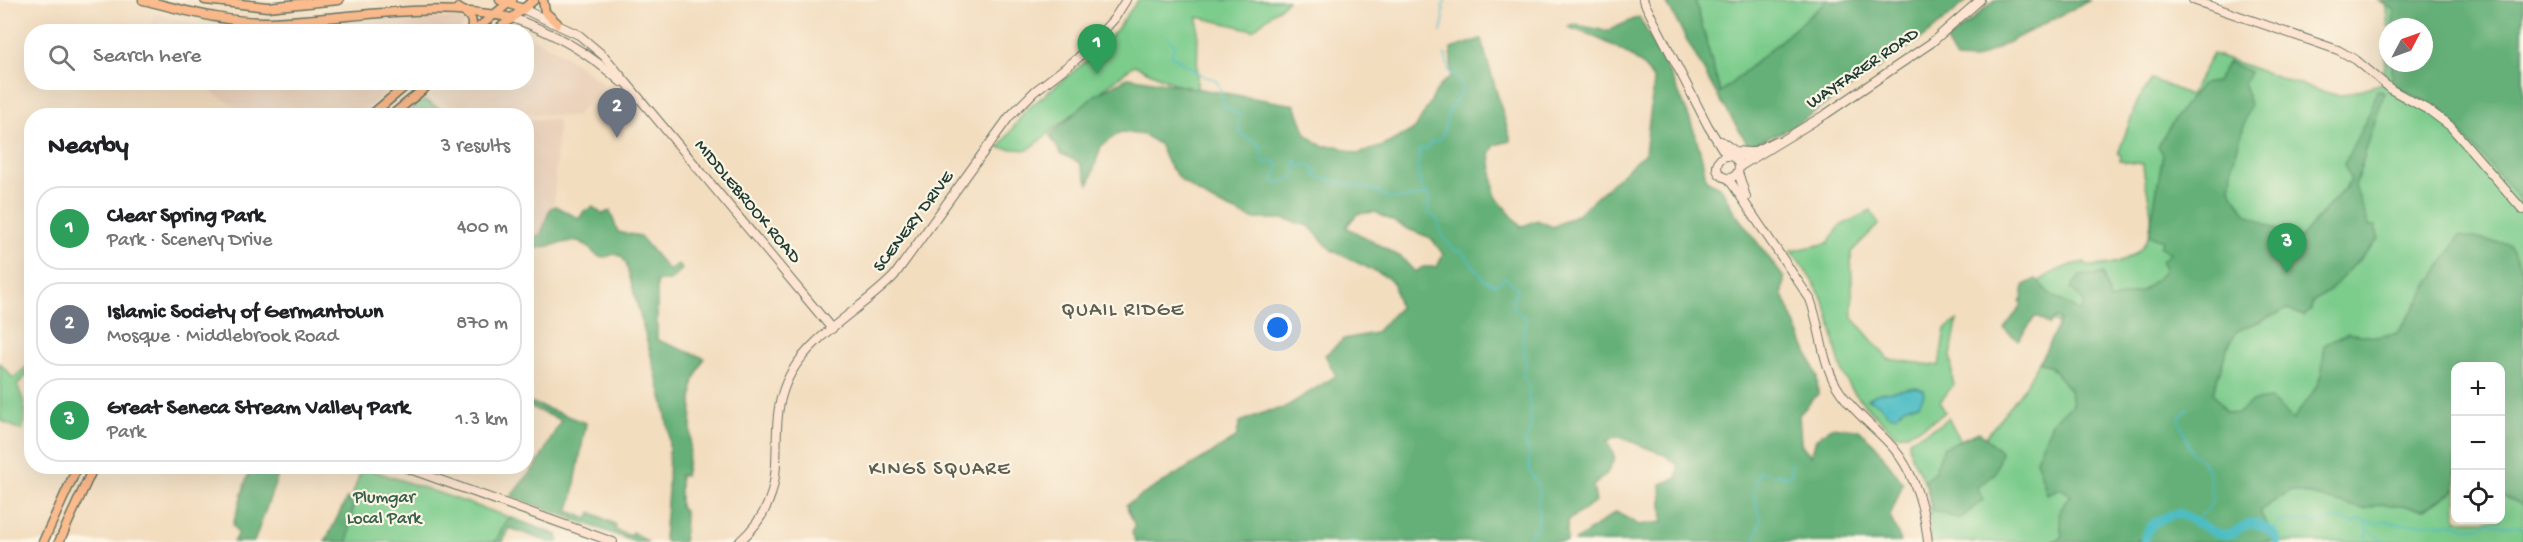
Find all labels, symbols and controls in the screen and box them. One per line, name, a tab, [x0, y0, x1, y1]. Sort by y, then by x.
north arrow	[2379, 18, 2433, 72]
search box	[24, 24, 534, 90]
street label: WAYFARER ROAD	[1803, 24, 1923, 114]
pin: 1	[1078, 25, 1116, 74]
icon: search	[45, 41, 78, 74]
text: Search here	[93, 44, 201, 70]
pin: 2	[598, 88, 636, 138]
text: Nearby	[48, 132, 129, 163]
text: 3 results	[441, 136, 510, 159]
street label: MIDDLEBROOK ROAD	[689, 136, 805, 268]
street label: SCENERY DRIVE	[869, 167, 959, 277]
text: Clear Spring Park	[107, 204, 264, 230]
text: 1	[65, 217, 74, 240]
text: 400 m	[457, 217, 508, 240]
pin: 3	[2268, 224, 2306, 273]
text: Park · Scenery Drive	[107, 230, 272, 253]
text: Islamic Society of Germantown	[107, 300, 383, 326]
district label: QUAIL RIDGE	[1061, 300, 1185, 323]
text: 2	[65, 313, 74, 336]
text: 870 m	[456, 313, 508, 336]
your location	[1263, 313, 1292, 342]
text: Mosque · Middlebrook Road	[107, 326, 338, 349]
map controls	[2451, 362, 2505, 524]
button: +	[2451, 362, 2505, 416]
text: Great Seneca Stream Valley Park	[107, 396, 410, 422]
text: 3	[64, 409, 75, 432]
text: 1.3 km	[455, 409, 508, 432]
button: −	[2451, 416, 2505, 470]
text: Park	[107, 422, 145, 445]
district label: KINGS SQUARE	[869, 459, 1011, 482]
button: locate	[2451, 470, 2505, 524]
park label: Plumgar Local Park	[347, 488, 423, 530]

